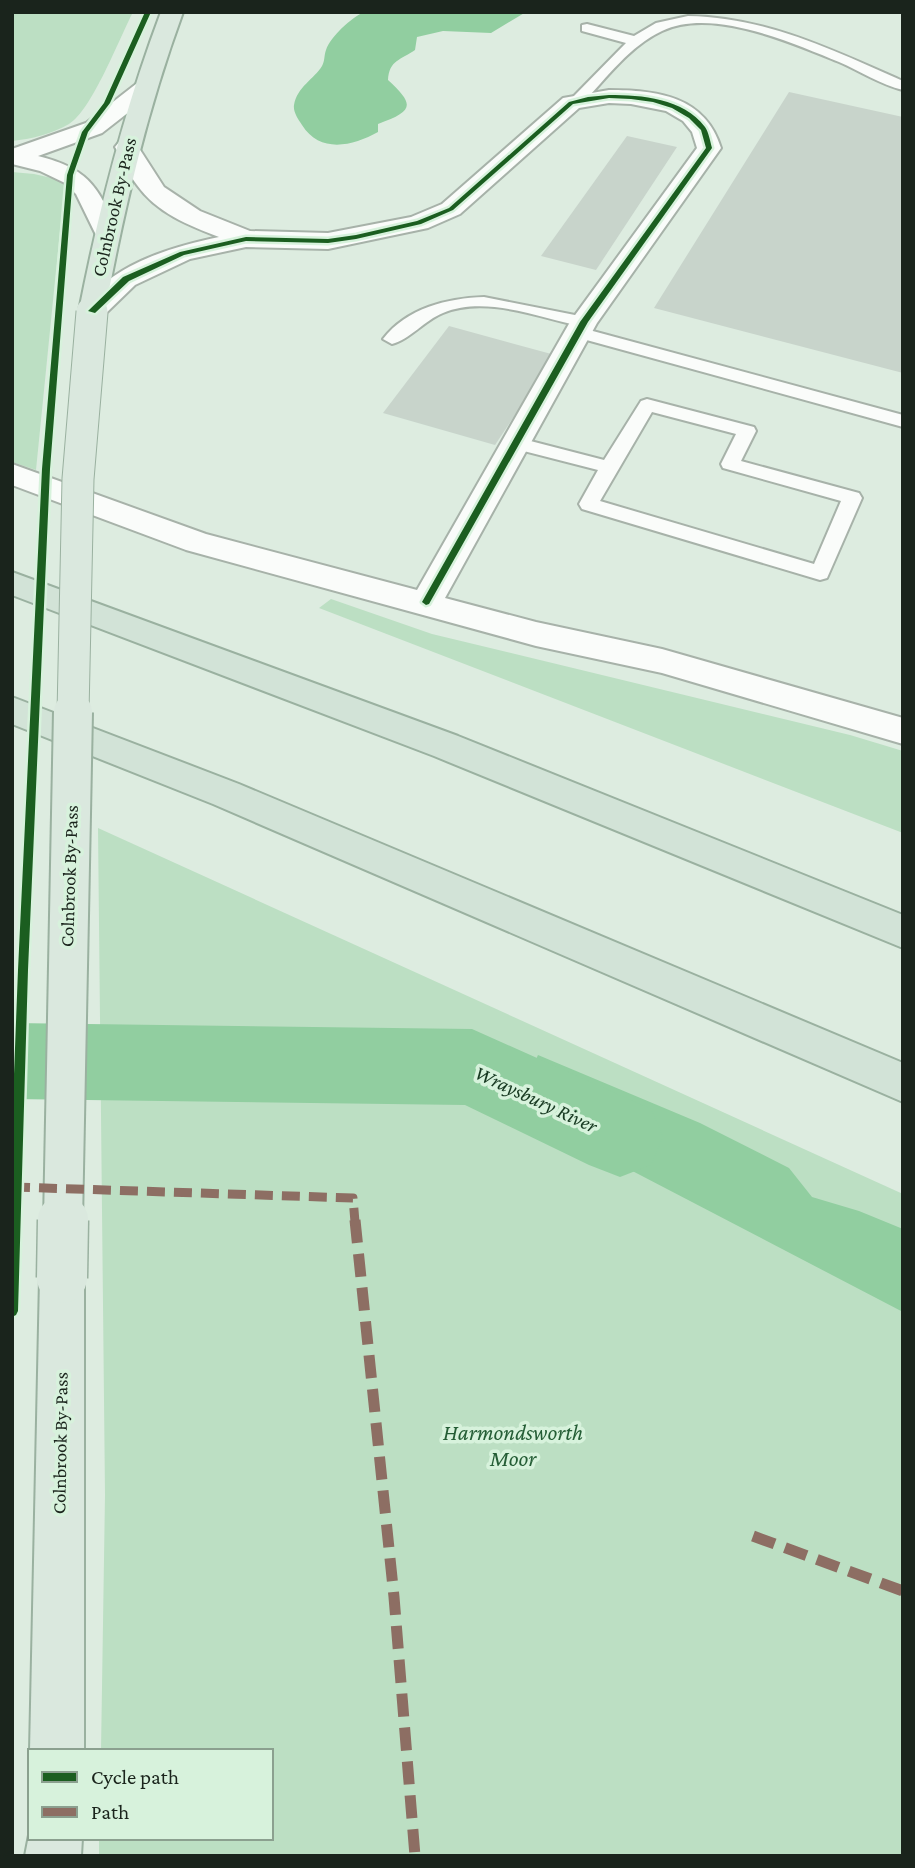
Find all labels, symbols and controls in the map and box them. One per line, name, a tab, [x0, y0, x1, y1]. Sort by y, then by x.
street label: Colnbrook By-Pass	[88, 135, 140, 279]
street label: Colnbrook By-Pass	[56, 805, 82, 947]
water label: Wraysbury River	[471, 1060, 602, 1138]
street label: Colnbrook By-Pass	[48, 1372, 72, 1514]
park label: Harmondsworth Moor	[443, 1419, 583, 1471]
legend	[28, 1749, 273, 1840]
text: Cycle path	[91, 1765, 179, 1789]
text: Path	[91, 1800, 129, 1824]

